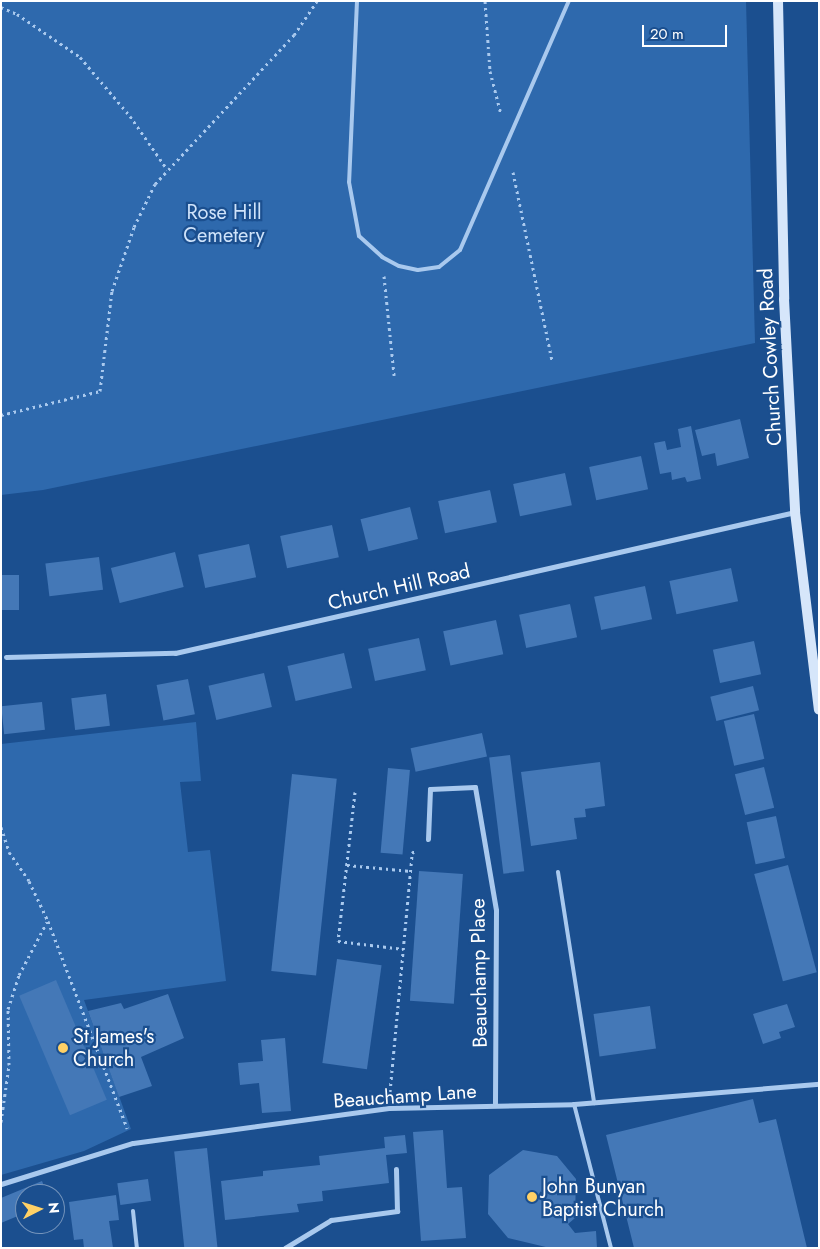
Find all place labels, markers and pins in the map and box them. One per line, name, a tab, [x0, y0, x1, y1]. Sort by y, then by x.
place label: St James's Church	[73, 1024, 154, 1071]
marker: St James's Church	[57, 1042, 69, 1054]
place label: John Bunyan Baptist Church	[542, 1174, 664, 1221]
marker: John Bunyan Baptist Church	[526, 1191, 538, 1203]

